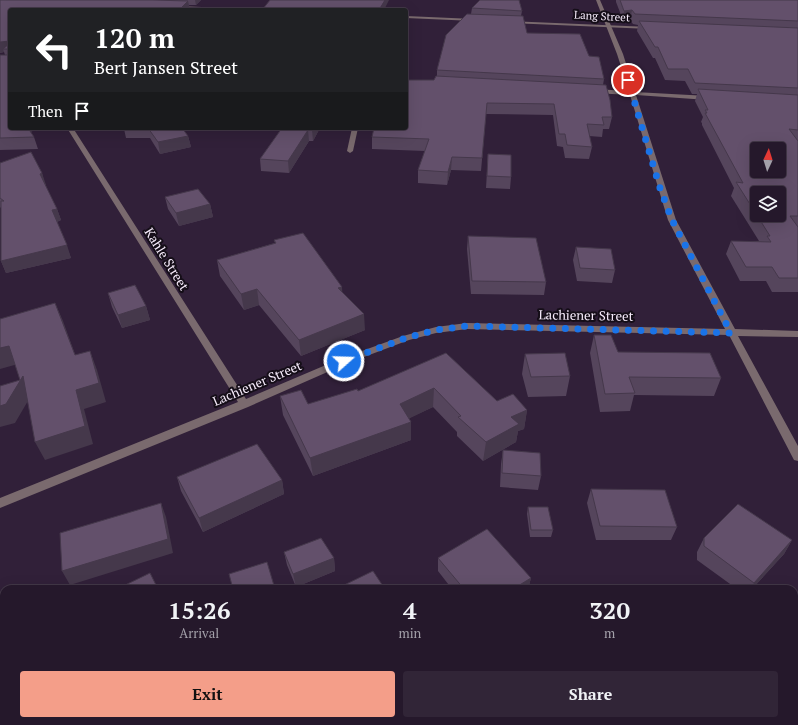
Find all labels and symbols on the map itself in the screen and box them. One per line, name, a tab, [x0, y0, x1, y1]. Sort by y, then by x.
street label: Lang Street	[574, 8, 630, 24]
pin	[611, 63, 645, 97]
north arrow	[750, 142, 786, 178]
street label: Kahle Street	[141, 224, 194, 294]
street label: Lachiener Street	[538, 305, 634, 325]
position arrow	[323, 340, 365, 382]
street label: Lachiener Street	[210, 356, 304, 410]

